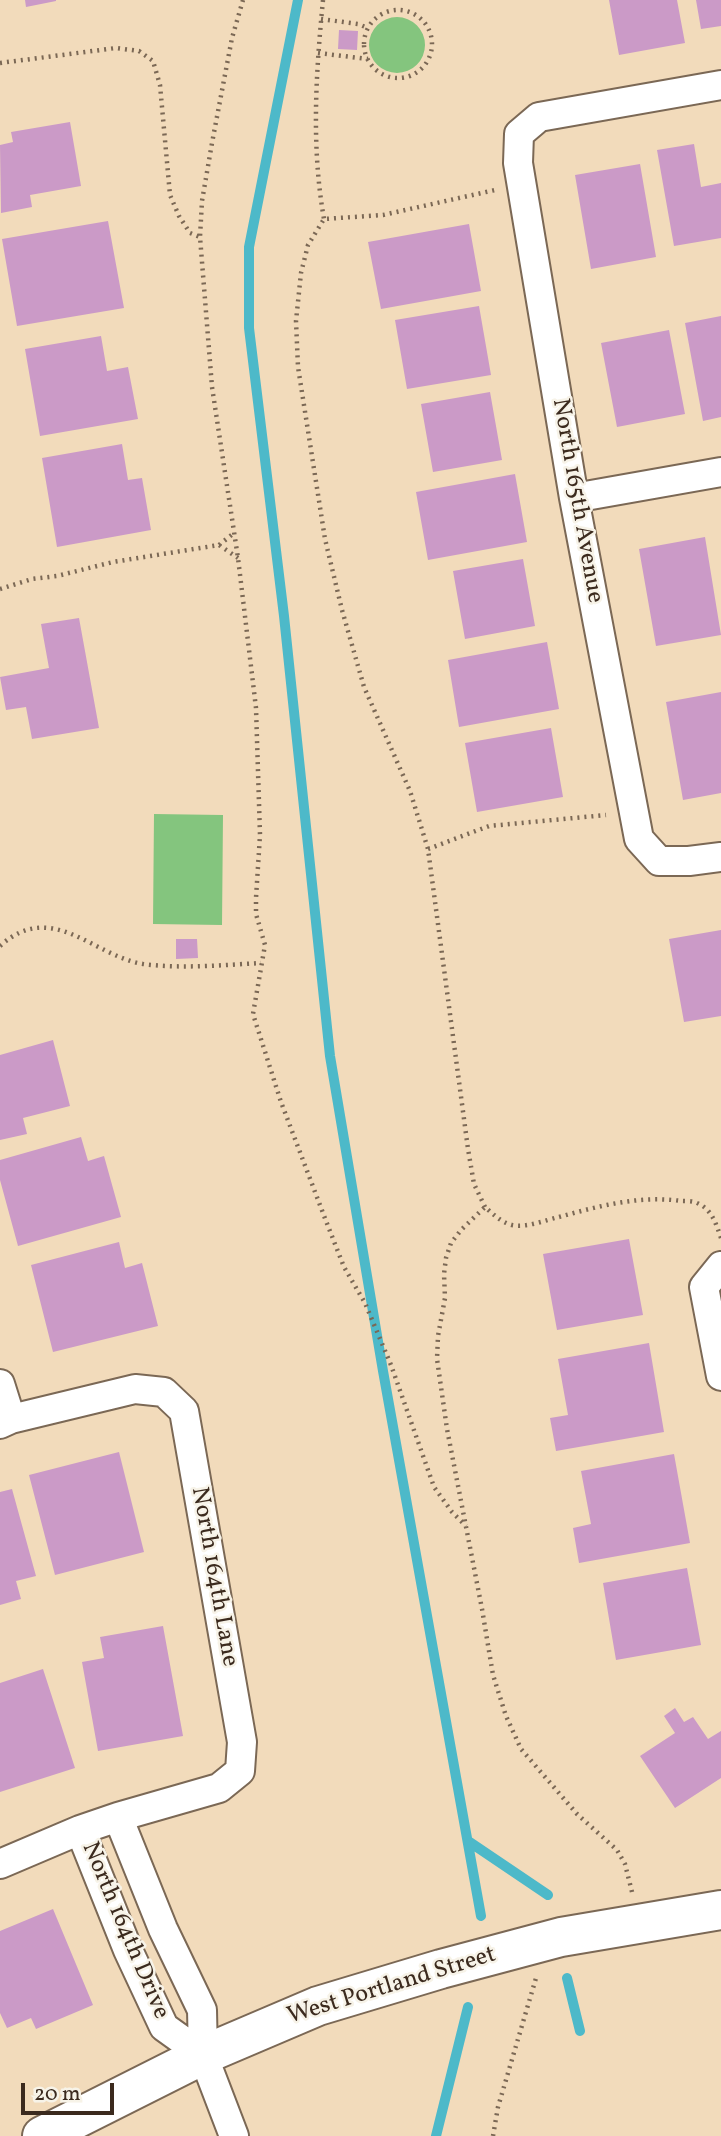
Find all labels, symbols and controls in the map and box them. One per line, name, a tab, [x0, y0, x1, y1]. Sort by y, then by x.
street label: North 165th Avenue	[544, 396, 608, 606]
street label: North 164th Lane	[183, 1485, 243, 1669]
street label: North 164th Drive	[74, 1838, 174, 2024]
street label: West Portland Street	[284, 1942, 500, 2032]
scale bar	[24, 2070, 117, 2114]
text: 20 m	[34, 2080, 80, 2109]

